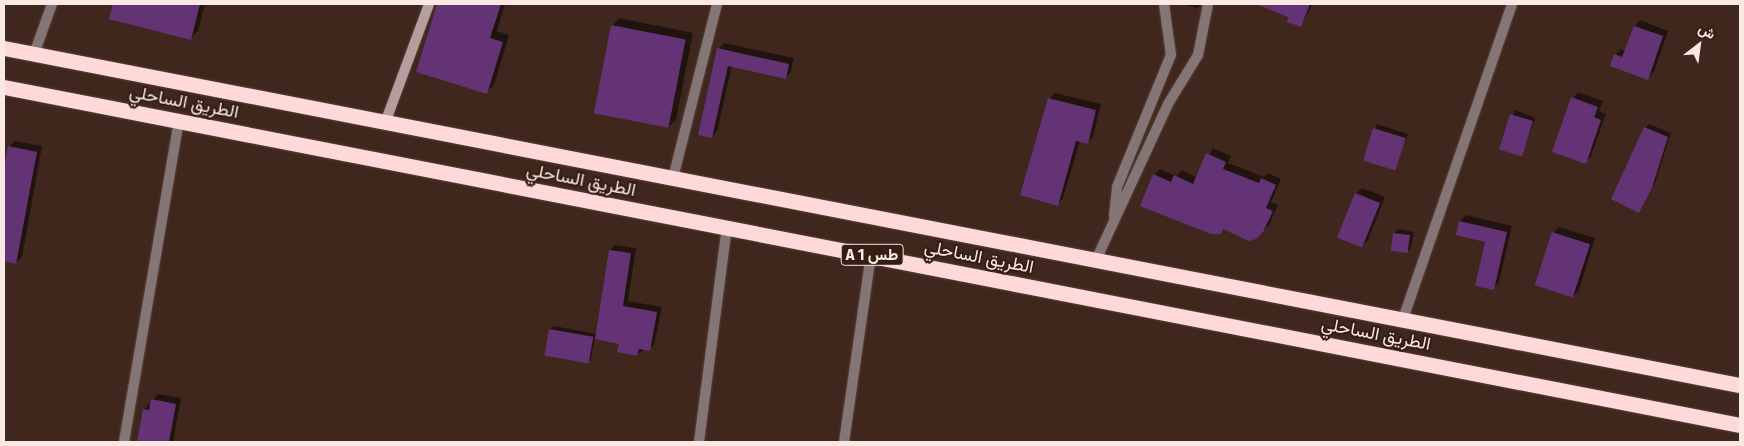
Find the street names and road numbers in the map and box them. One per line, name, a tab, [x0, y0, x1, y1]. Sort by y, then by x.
street label: الطريق الساحلي	[128, 81, 240, 123]
street label: الطريق الساحلي	[525, 159, 637, 201]
street label: الطريق الساحلي	[923, 236, 1035, 278]
road number: A 1 طس	[840, 242, 904, 268]
street label: الطريق الساحلي	[1320, 313, 1432, 355]

